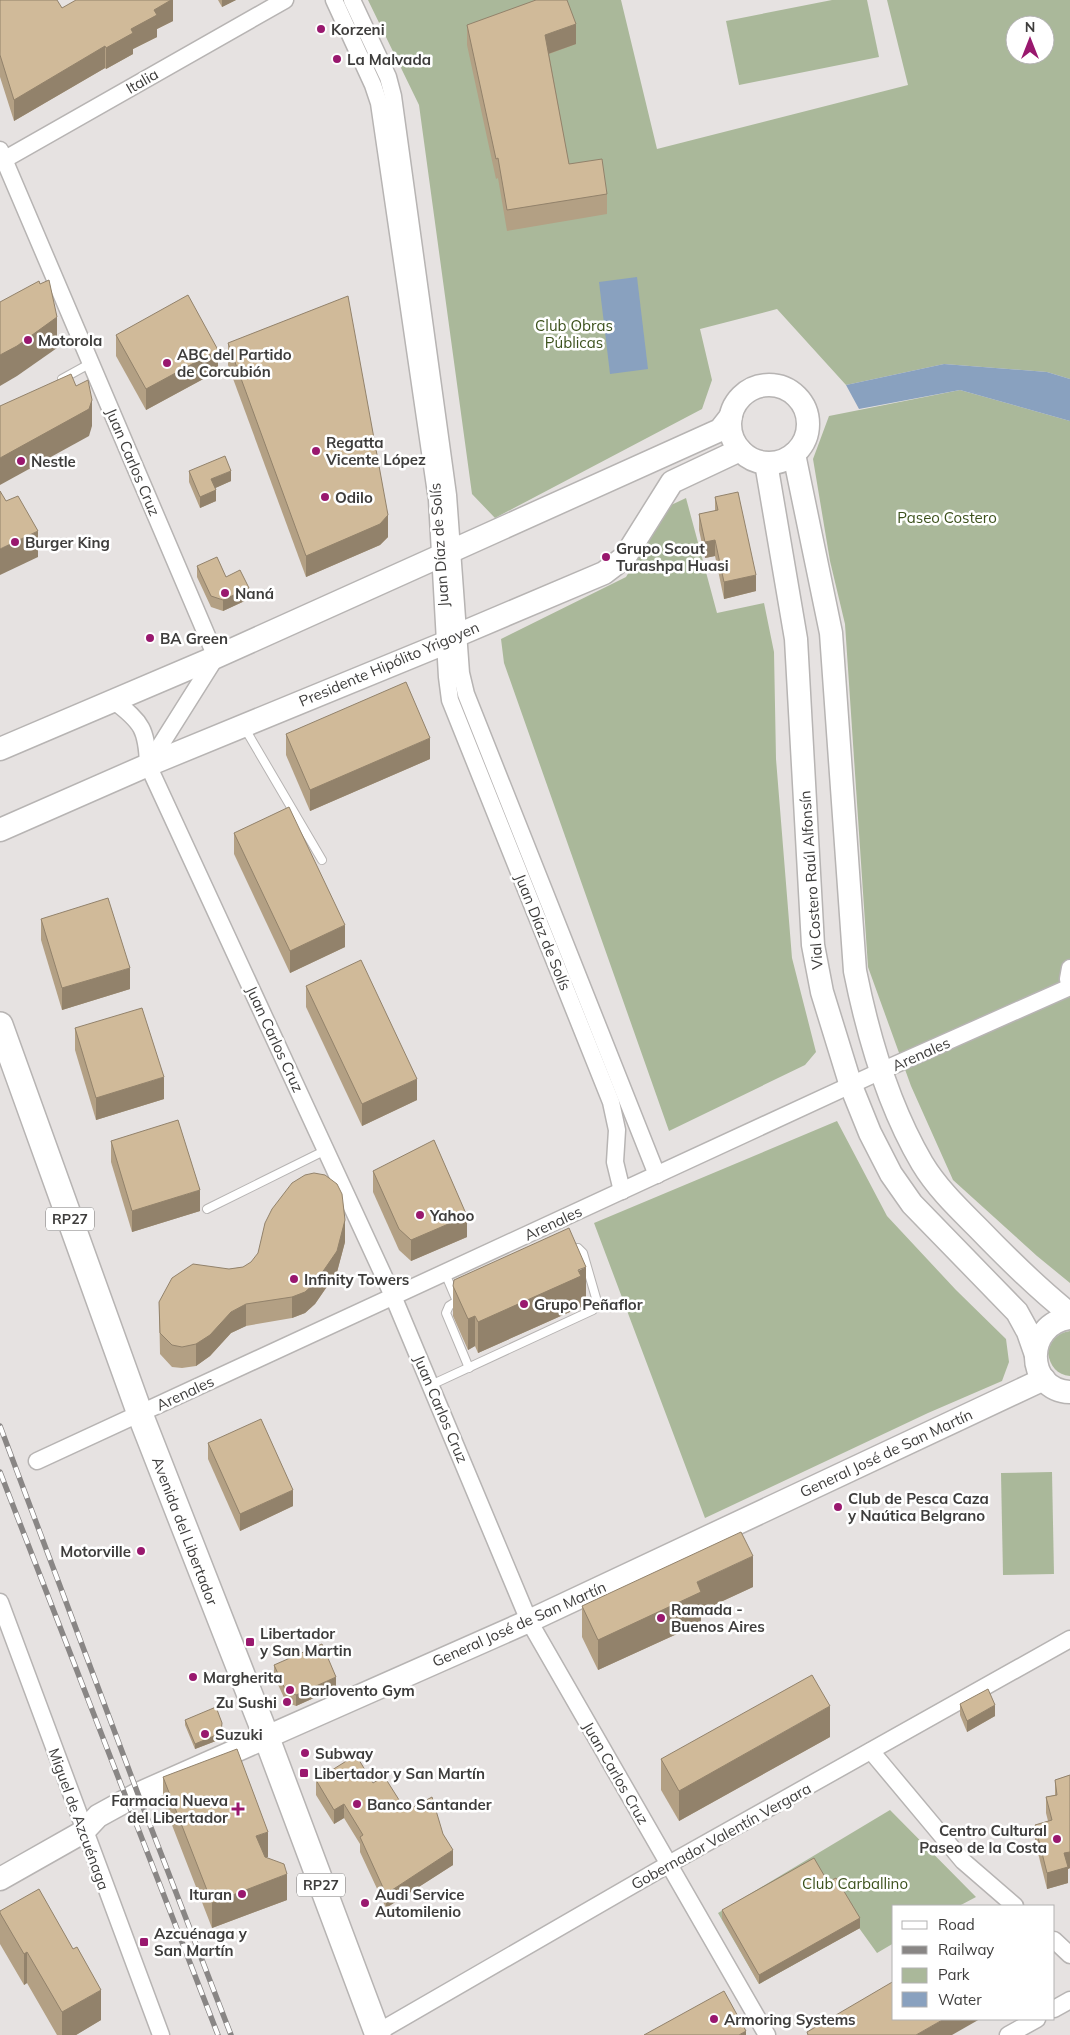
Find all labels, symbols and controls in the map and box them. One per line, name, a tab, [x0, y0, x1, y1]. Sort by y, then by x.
north arrow	[1005, 15, 1055, 65]
text: N	[1025, 18, 1035, 36]
place label: Korzeni	[331, 20, 385, 39]
marker: Korzeni	[315, 23, 327, 35]
place label: La Malvada	[347, 50, 431, 69]
marker: La Malvada	[331, 53, 343, 65]
street label: Italia	[122, 64, 162, 98]
park label: Club Obras Públicas	[535, 316, 613, 352]
place label: Motorola	[38, 331, 102, 350]
marker: Motorola	[22, 334, 34, 346]
place label: ABC del Partido de Corcubión	[177, 345, 292, 381]
marker: ABC del Partido de Corcubión	[161, 357, 173, 369]
street label: Juan Carlos Cruz	[102, 405, 164, 519]
place label: Regatta Vicente López	[325, 433, 426, 469]
marker: Regatta Vicente López	[310, 445, 322, 457]
place label: Nestle	[31, 452, 76, 471]
marker: Nestle	[15, 455, 27, 467]
street label: Juan Díaz de Solís	[425, 482, 453, 608]
place label: Odilo	[335, 488, 373, 507]
marker: Odilo	[319, 491, 331, 503]
park label: Paseo Costero	[897, 508, 997, 527]
place label: Burger King	[25, 533, 110, 552]
marker: Burger King	[9, 536, 21, 548]
place label: Grupo Scout Turashpa Huasi	[616, 539, 729, 575]
marker: Grupo Scout Turashpa Huasi	[600, 551, 612, 563]
place label: Naná	[235, 584, 274, 603]
marker: Naná	[219, 587, 231, 599]
street label: Presidente Hipólito Yrigoyen	[296, 617, 482, 711]
place label: BA Green	[160, 629, 228, 648]
marker: BA Green	[144, 632, 156, 644]
street label: Vial Costero Raúl Alfonsín	[795, 790, 827, 970]
street label: Juan Díaz de Solís	[511, 871, 575, 993]
street label: Juan Carlos Cruz	[242, 983, 308, 1095]
street label: Arenales	[889, 1033, 953, 1075]
street label: Arenales	[521, 1201, 585, 1245]
place label: Yahoo	[429, 1206, 474, 1225]
road number: RP27	[46, 1208, 94, 1230]
marker: Yahoo	[414, 1209, 426, 1221]
place label: Infinity Towers	[304, 1270, 409, 1289]
marker: Infinity Towers	[288, 1273, 300, 1285]
place label: Grupo Peñaflor	[534, 1295, 643, 1314]
marker: Grupo Peñaflor	[518, 1298, 530, 1310]
street label: Juan Carlos Cruz	[410, 1352, 472, 1466]
street label: Arenales	[153, 1371, 217, 1415]
street label: General José de San Martín	[797, 1405, 975, 1501]
street label: Avenida del Libertador	[148, 1454, 222, 1608]
place label: Club de Pesca Caza y Naútica Belgrano	[847, 1489, 989, 1525]
marker: Club de Pesca Caza y Naútica Belgrano	[832, 1501, 844, 1513]
place label: Motorville	[60, 1542, 131, 1561]
marker: Motorville	[135, 1545, 147, 1557]
street label: General José de San Martín	[429, 1577, 609, 1671]
place label: Ramada - Buenos Aires	[671, 1600, 765, 1636]
marker: Ramada - Buenos Aires	[655, 1612, 667, 1624]
place label: Libertador y San Martin	[259, 1624, 352, 1660]
marker: Libertador y San Martin	[244, 1636, 256, 1648]
place label: Margherita	[203, 1668, 283, 1687]
marker: Margherita	[187, 1671, 199, 1683]
place label: Barlovento Gym	[300, 1681, 415, 1700]
marker: Barlovento Gym	[284, 1684, 296, 1696]
place label: Zu Sushi	[216, 1693, 277, 1712]
marker: Zu Sushi	[281, 1696, 293, 1708]
street label: Juan Carlos Cruz	[579, 1718, 653, 1828]
place label: Suzuki	[215, 1725, 263, 1744]
marker: Suzuki	[199, 1728, 211, 1740]
place label: Subway	[315, 1744, 374, 1763]
street label: Miguel de Azcuénaga	[44, 1745, 114, 1893]
marker: Subway	[299, 1747, 311, 1759]
place label: Libertador y San Martín	[314, 1764, 485, 1783]
marker: Libertador y San Martín	[298, 1767, 310, 1779]
street label: Gobernador Valentín Vergara	[628, 1778, 814, 1894]
place label: Farmacia Nueva del Libertador	[111, 1791, 228, 1827]
place label: Banco Santander	[367, 1795, 492, 1814]
marker: Banco Santander	[351, 1798, 363, 1810]
marker: Farmacia Nueva del Libertador	[232, 1803, 244, 1815]
place label: Centro Cultural Paseo de la Costa	[919, 1821, 1047, 1857]
marker: Centro Cultural Paseo de la Costa	[1051, 1833, 1063, 1845]
road number: RP27	[297, 1874, 345, 1896]
park label: Club Carballino	[802, 1874, 908, 1893]
place label: Ituran	[189, 1885, 232, 1904]
place label: Audi Service Automilenio	[375, 1885, 464, 1921]
marker: Ituran	[236, 1888, 248, 1900]
marker: Audi Service Automilenio	[359, 1897, 371, 1909]
legend	[892, 1905, 1055, 2020]
text: Road	[938, 1915, 975, 1934]
place label: Azcuénaga y San Martín	[154, 1924, 248, 1960]
marker: Azcuénaga y San Martín	[138, 1936, 150, 1948]
text: Railway	[938, 1940, 994, 1959]
text: Park	[938, 1965, 970, 1984]
text: Water	[938, 1990, 982, 2009]
place label: Armoring Systems	[724, 2010, 856, 2029]
marker: Armoring Systems	[708, 2013, 720, 2025]

